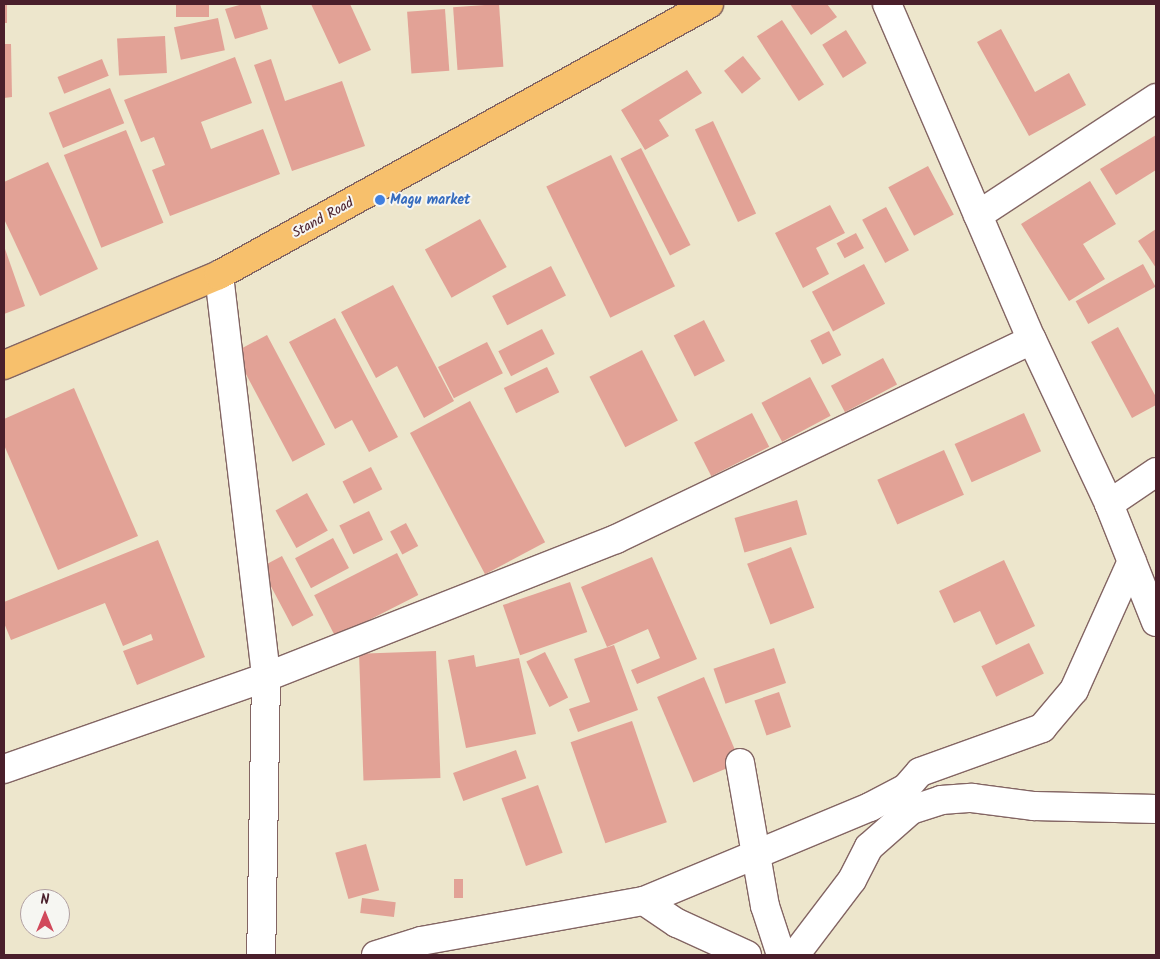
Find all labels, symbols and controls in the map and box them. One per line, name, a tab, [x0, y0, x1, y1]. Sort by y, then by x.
place label: Magu market	[390, 192, 470, 208]
street label: Stand Road	[289, 194, 357, 242]
marker: Magu market	[374, 194, 386, 206]
north arrow	[20, 889, 70, 939]
text: N	[41, 889, 49, 911]

